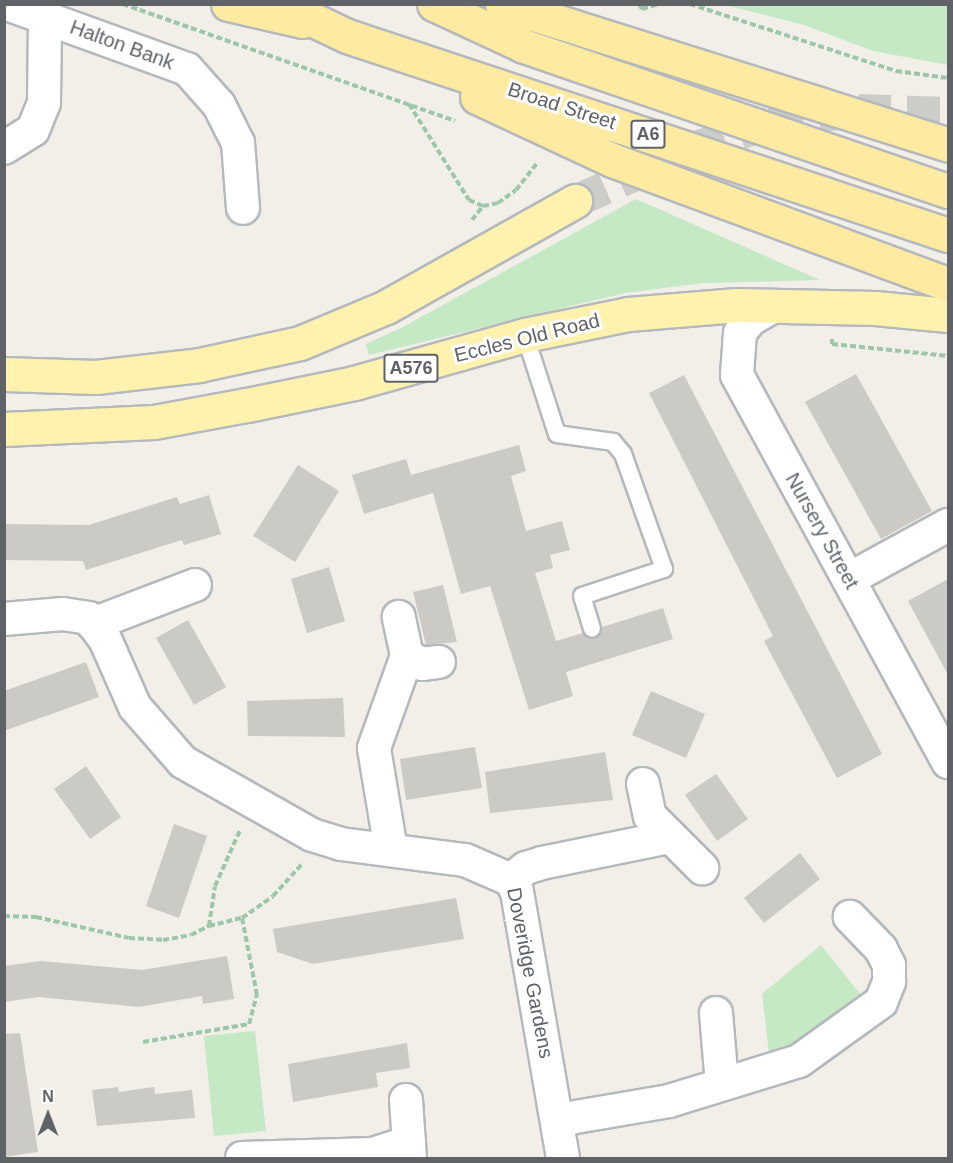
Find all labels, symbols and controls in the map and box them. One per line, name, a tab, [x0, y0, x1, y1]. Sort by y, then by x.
street label: Halton Bank	[67, 15, 177, 75]
street label: Broad Street	[505, 77, 619, 135]
road number: A6	[630, 119, 666, 149]
street label: Eccles Old Road	[452, 308, 602, 368]
road number: A576	[382, 353, 440, 383]
street label: Nursery Street	[780, 469, 864, 593]
street label: Doveridge Gardens	[502, 886, 558, 1060]
north arrow	[18, 1085, 78, 1145]
text: N	[42, 1088, 54, 1105]

